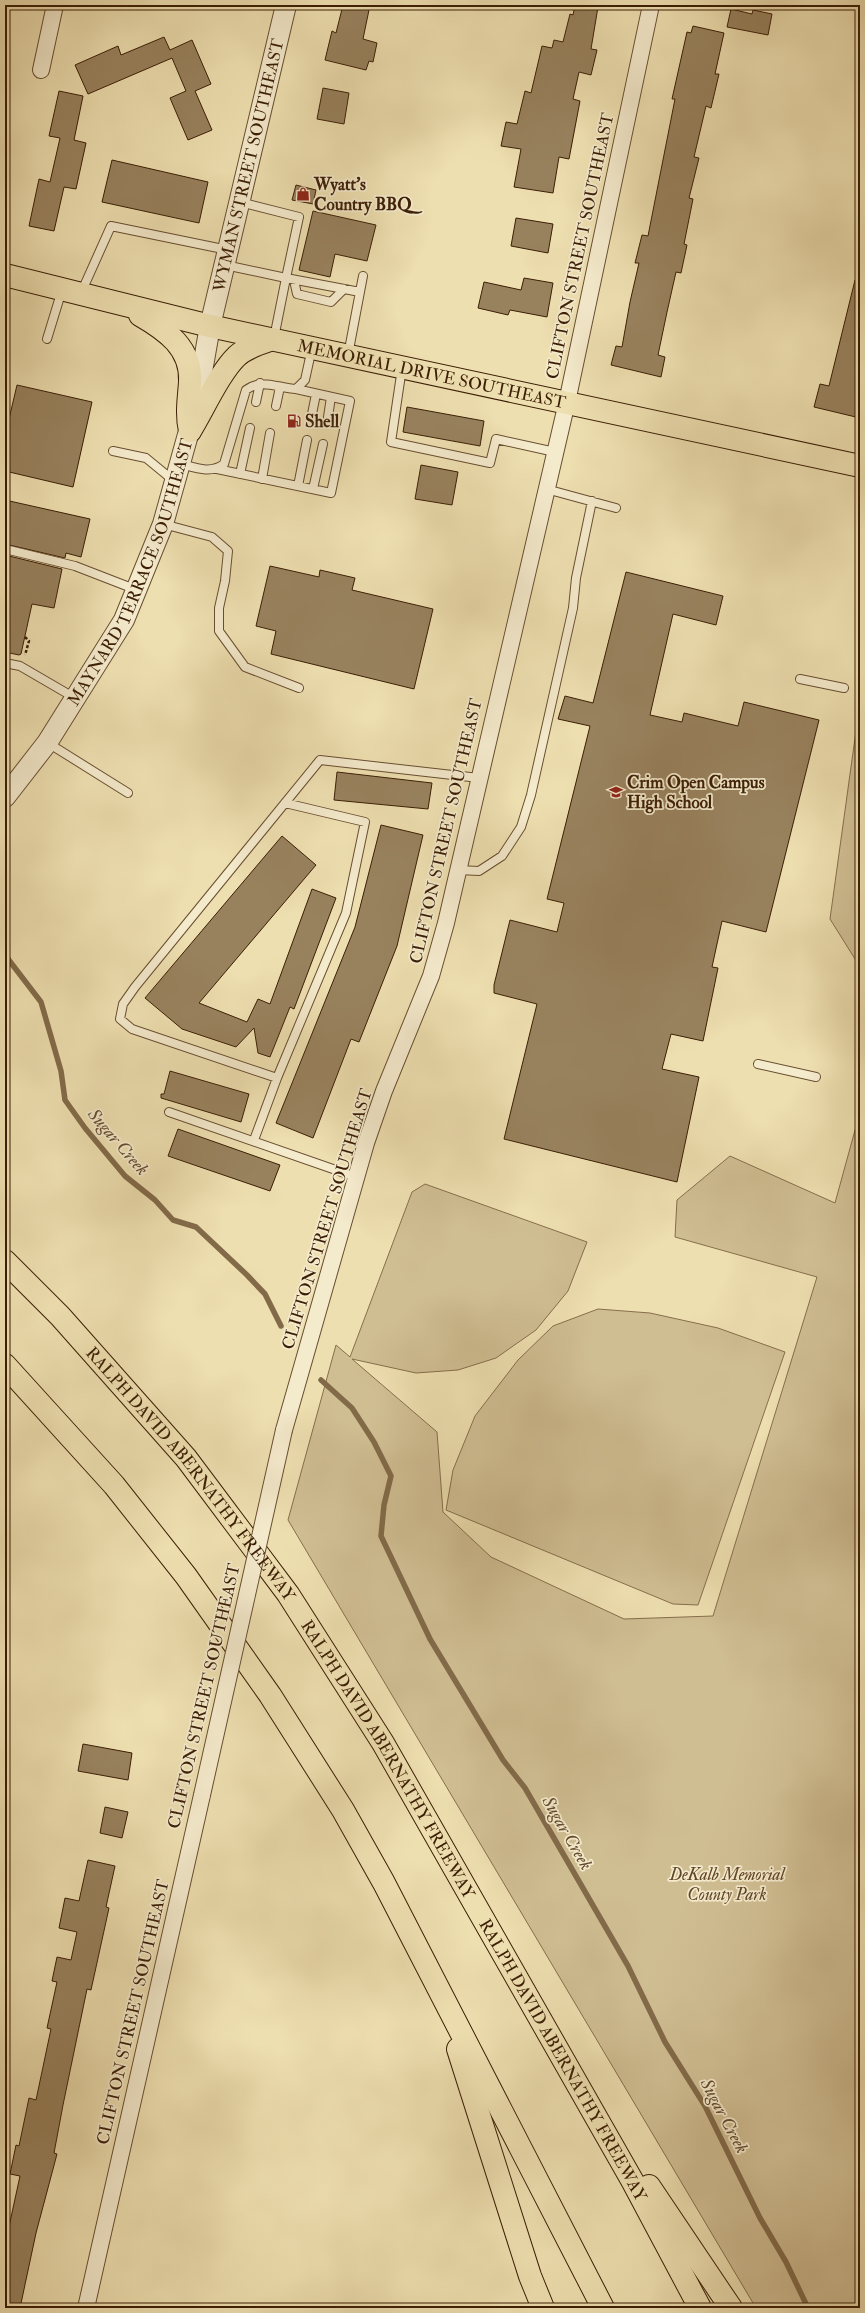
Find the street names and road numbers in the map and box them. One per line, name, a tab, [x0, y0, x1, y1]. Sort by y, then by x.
street label: WYMAN STREET SOUTHEAST	[208, 36, 288, 295]
street label: CLIFTON STREET SOUTHEAST	[541, 111, 619, 381]
street label: MEMORIAL DRIVE SOUTHEAST	[295, 335, 568, 413]
street label: MAYNARD TERRACE SOUTHEAST	[63, 436, 197, 710]
street label: CLIFTON STREET SOUTHEAST	[405, 696, 487, 966]
street label: CLIFTON STREET SOUTHEAST	[277, 1086, 377, 1352]
street label: RALPH DAVID ABERNATHY FREEWAY	[82, 1342, 300, 1605]
street label: CLIFTON STREET SOUTHEAST	[163, 1561, 245, 1831]
street label: RALPH DAVID ABERNATHY FREEWAY	[297, 1616, 480, 1903]
street label: CLIFTON STREET SOUTHEAST	[92, 1877, 174, 2147]
street label: RALPH DAVID ABERNATHY FREEWAY	[475, 1915, 652, 2205]

